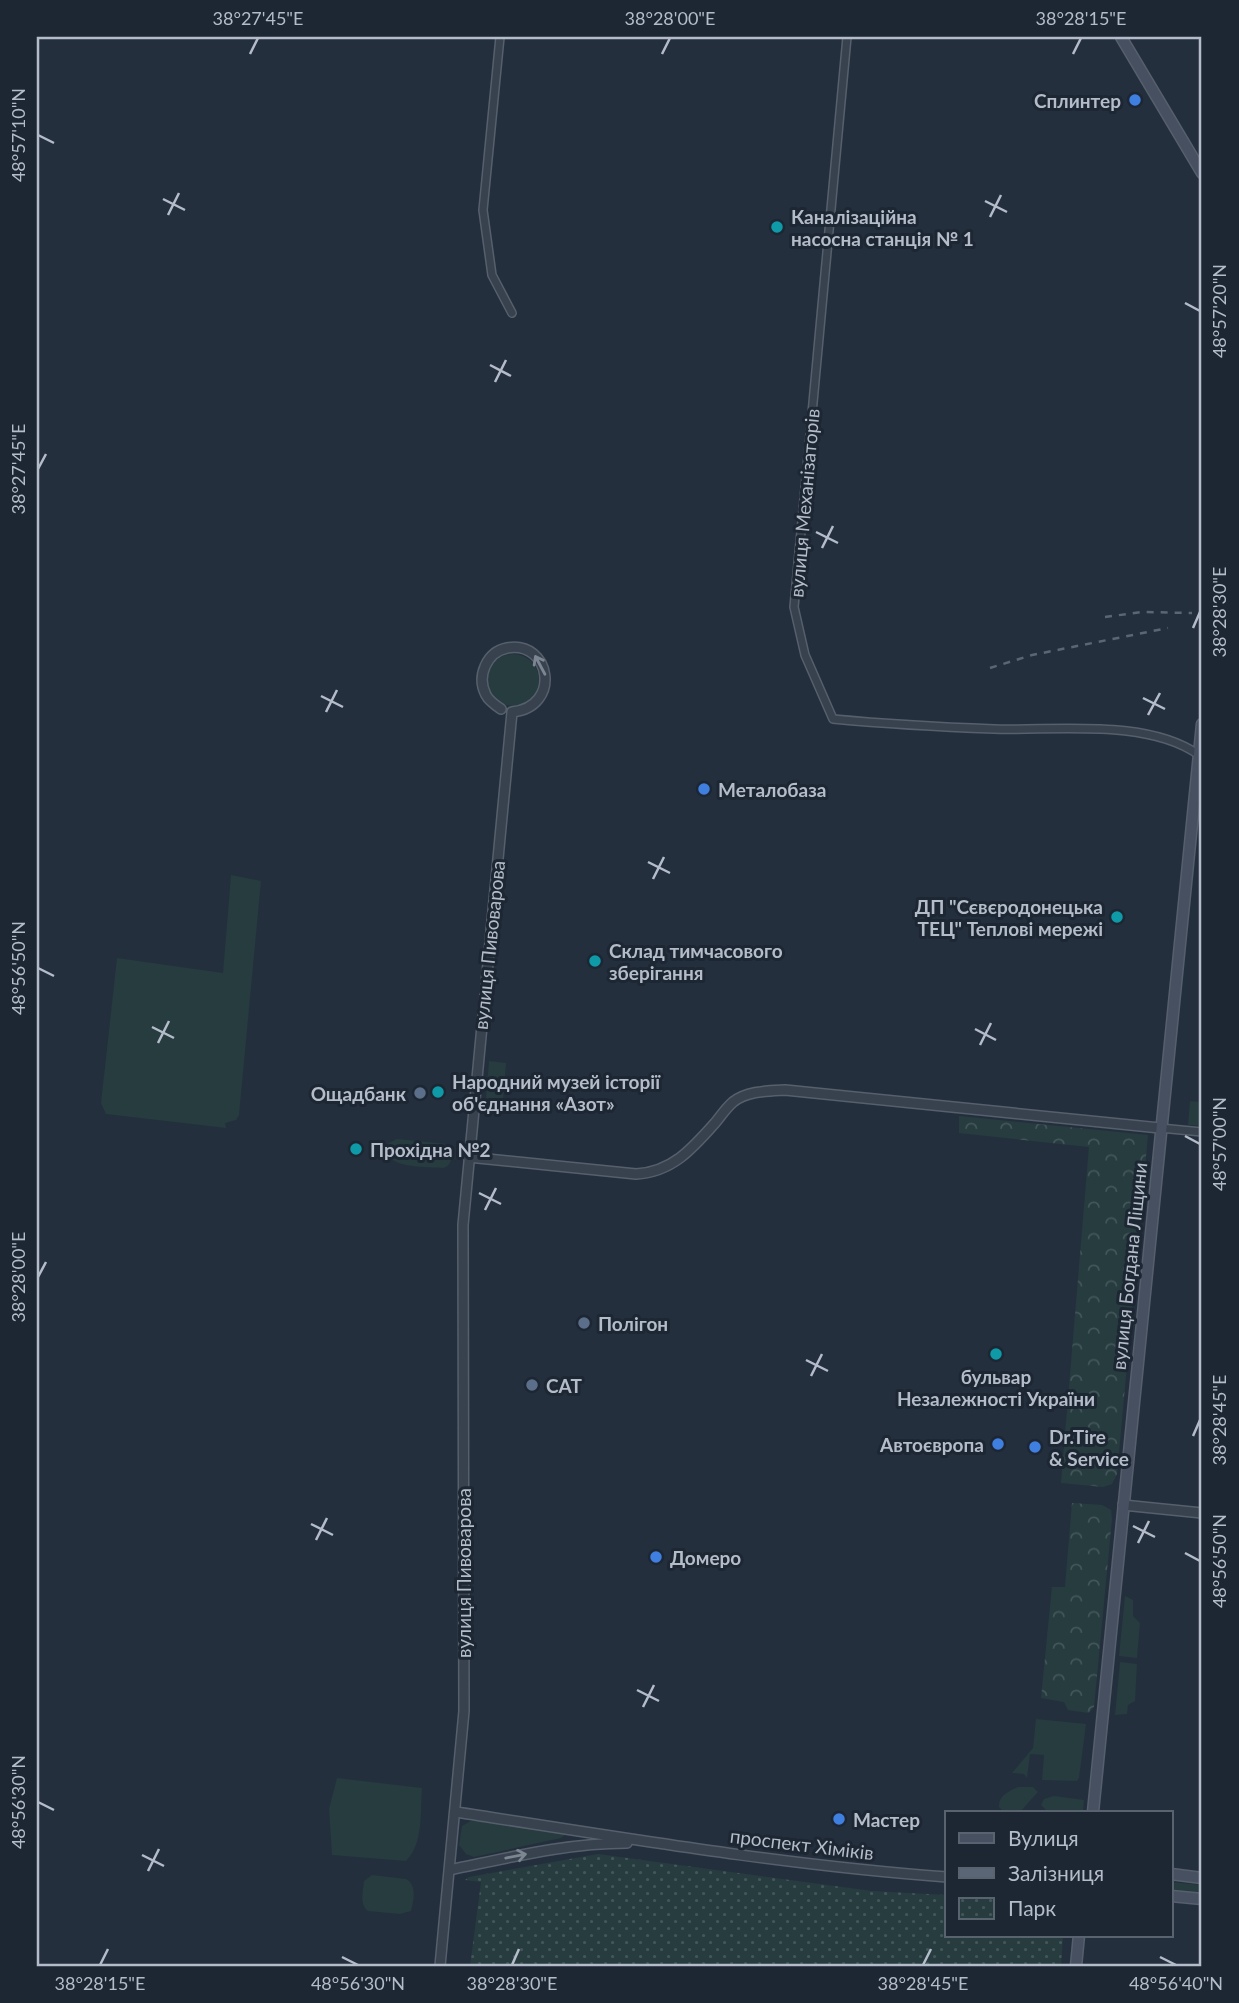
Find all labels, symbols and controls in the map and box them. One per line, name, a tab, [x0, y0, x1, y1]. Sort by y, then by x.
text: 38°27'45"E	[213, 7, 303, 29]
text: 38°28'00"E	[625, 7, 715, 29]
text: 38°28'15"E	[1036, 7, 1126, 29]
text: 48°57'10"N	[7, 88, 29, 182]
place label: Сплинтер	[1034, 89, 1121, 112]
marker: Сплинтер	[1127, 92, 1143, 108]
place label: Каналізаційна насосна станція № 1	[791, 205, 974, 250]
marker: Каналізаційна насосна станція № 1	[769, 219, 785, 235]
text: 48°57'20"N	[1208, 264, 1230, 358]
street label: вулиця Механізаторів	[784, 408, 824, 598]
text: 38°27'45"E	[7, 424, 29, 514]
text: 38°28'30"E	[1208, 567, 1230, 657]
one-way arrow	[532, 656, 546, 676]
place label: Металобаза	[718, 778, 826, 801]
marker: Металобаза	[696, 781, 712, 797]
street label: вулиця Пивоварова	[469, 859, 509, 1031]
place label: ДП "Сєвєродонецька ТЕЦ" Теплові мережі	[915, 895, 1103, 940]
marker: ДП "Сєвєродонецька ТЕЦ" Теплові мережі	[1109, 909, 1125, 925]
text: 48°56'50"N	[7, 921, 29, 1015]
place label: Склад тимчасового зберігання	[609, 939, 783, 984]
marker: Склад тимчасового зберігання	[587, 953, 603, 969]
place label: Народний музей історії об'єднання «Азот»	[452, 1070, 661, 1115]
place label: Ощадбанк	[311, 1082, 407, 1105]
marker: Народний музей історії об'єднання «Азот»	[430, 1084, 446, 1100]
marker: Ощадбанк	[412, 1085, 428, 1101]
text: 48°57'00"N	[1208, 1097, 1230, 1191]
place label: Прохідна №2	[370, 1138, 491, 1161]
marker: Прохідна №2	[348, 1141, 364, 1157]
street label: вулиця Богдана Ліщини	[1107, 1161, 1151, 1371]
text: 38°28'00"E	[7, 1232, 29, 1322]
place label: Полігон	[598, 1312, 668, 1335]
marker: Полігон	[576, 1315, 592, 1331]
marker: бульвар Незалежності України	[988, 1346, 1004, 1362]
place label: бульвар Незалежності України	[897, 1365, 1095, 1410]
place label: CAT	[546, 1374, 582, 1397]
text: 38°28'45"E	[1208, 1375, 1230, 1465]
marker: CAT	[524, 1377, 540, 1393]
place label: Dr.Tire & Service	[1049, 1425, 1129, 1470]
place label: Автоєвропа	[879, 1433, 984, 1456]
marker: Автоєвропа	[990, 1436, 1006, 1452]
marker: Dr.Tire & Service	[1027, 1439, 1043, 1455]
street label: вулиця Пивоварова	[452, 1488, 475, 1658]
text: 48°56'50"N	[1208, 1514, 1230, 1608]
place label: Домеро	[670, 1546, 741, 1569]
marker: Домеро	[648, 1549, 664, 1565]
text: 48°56'30"N	[7, 1755, 29, 1849]
place label: Мастер	[853, 1808, 920, 1831]
marker: Мастер	[831, 1811, 847, 1827]
legend	[945, 1811, 1172, 1937]
street label: проспект Хіміків	[729, 1824, 875, 1864]
text: Вулиця	[1008, 1825, 1079, 1850]
one-way arrow	[504, 1849, 527, 1863]
text: Залізниця	[1008, 1860, 1104, 1885]
text: Парк	[1008, 1895, 1056, 1920]
text: 38°28'15"E	[55, 1972, 145, 1994]
text: 48°56'30"N	[311, 1972, 405, 1994]
text: 38°28'30"E	[467, 1972, 557, 1994]
text: 38°28'45"E	[878, 1972, 968, 1994]
text: 48°56'40"N	[1129, 1972, 1223, 1994]

